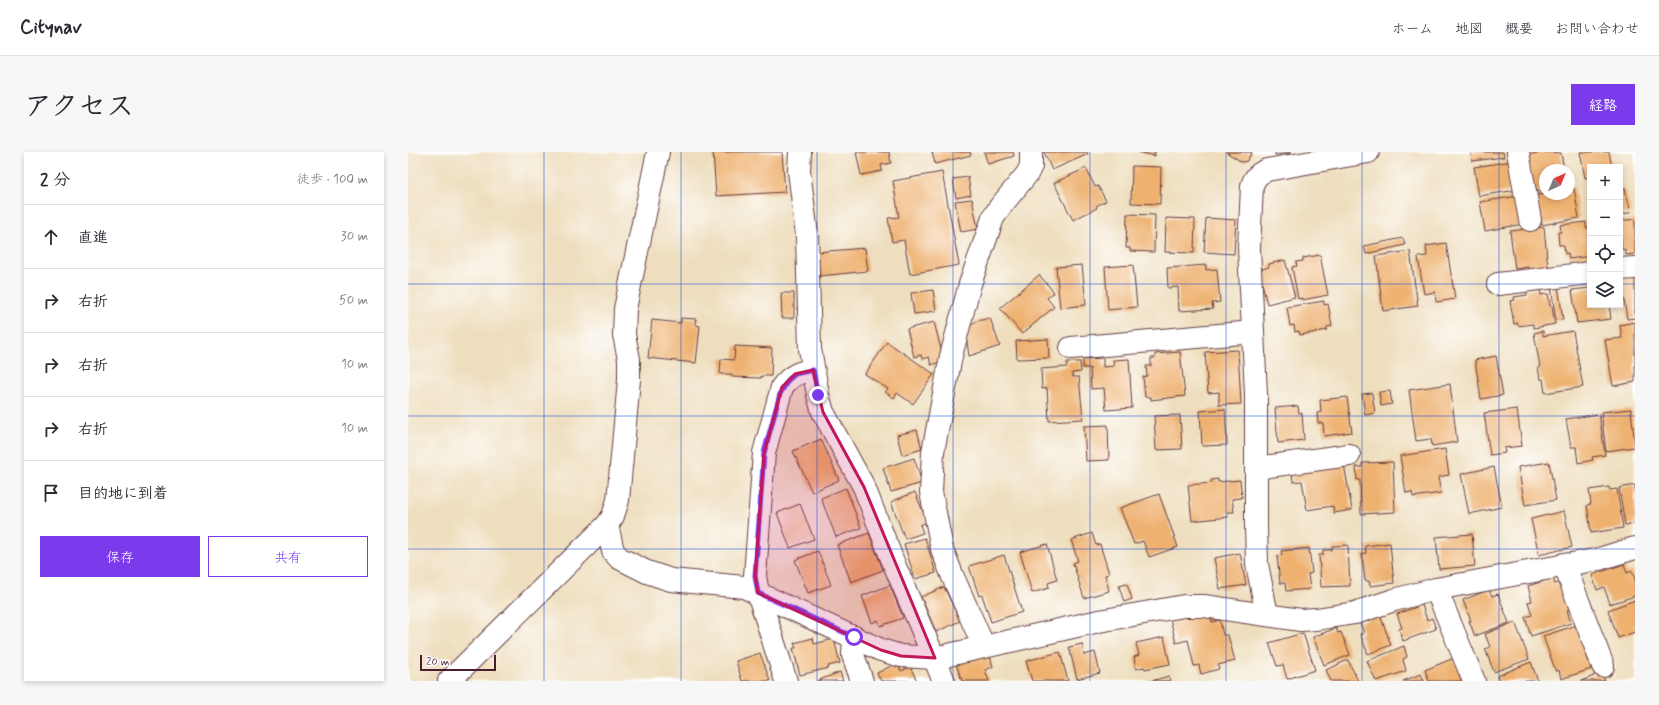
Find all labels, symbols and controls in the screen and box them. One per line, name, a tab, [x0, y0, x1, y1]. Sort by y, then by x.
text: Citynav	[20, 15, 82, 40]
text: ホーム	[1392, 20, 1433, 38]
text: 地図	[1455, 20, 1483, 38]
text: 概要	[1505, 20, 1533, 38]
text: お問い合わせ	[1555, 20, 1639, 38]
button: 経路	[1571, 84, 1635, 125]
text: アクセス	[24, 89, 134, 126]
north arrow	[1539, 164, 1575, 200]
map controls	[1587, 164, 1623, 308]
button: +	[1587, 164, 1623, 200]
text: 2 分	[40, 169, 70, 191]
text: 徒歩 · 100 m	[297, 171, 368, 188]
button: −	[1587, 200, 1623, 236]
icon: ahead	[40, 226, 62, 248]
text: 直進	[78, 228, 108, 248]
text: 30 m	[341, 228, 368, 245]
button: locate	[1587, 236, 1623, 272]
button: layers	[1587, 272, 1623, 308]
icon: right	[40, 290, 62, 312]
text: 右折	[78, 292, 108, 312]
text: 50 m	[339, 292, 368, 309]
icon: right	[40, 354, 62, 376]
text: 右折	[78, 356, 108, 376]
text: 10 m	[341, 356, 368, 373]
route end	[809, 386, 827, 404]
icon: right	[40, 418, 62, 440]
text: 右折	[78, 420, 108, 440]
text: 10 m	[341, 420, 368, 437]
icon: arrive	[40, 482, 62, 504]
text: 目的地に到着	[78, 484, 168, 504]
button: 保存	[40, 536, 200, 577]
button: 共有	[208, 536, 368, 577]
route start	[845, 628, 863, 646]
scale bar	[420, 653, 496, 672]
text: 20 m	[426, 655, 449, 669]

